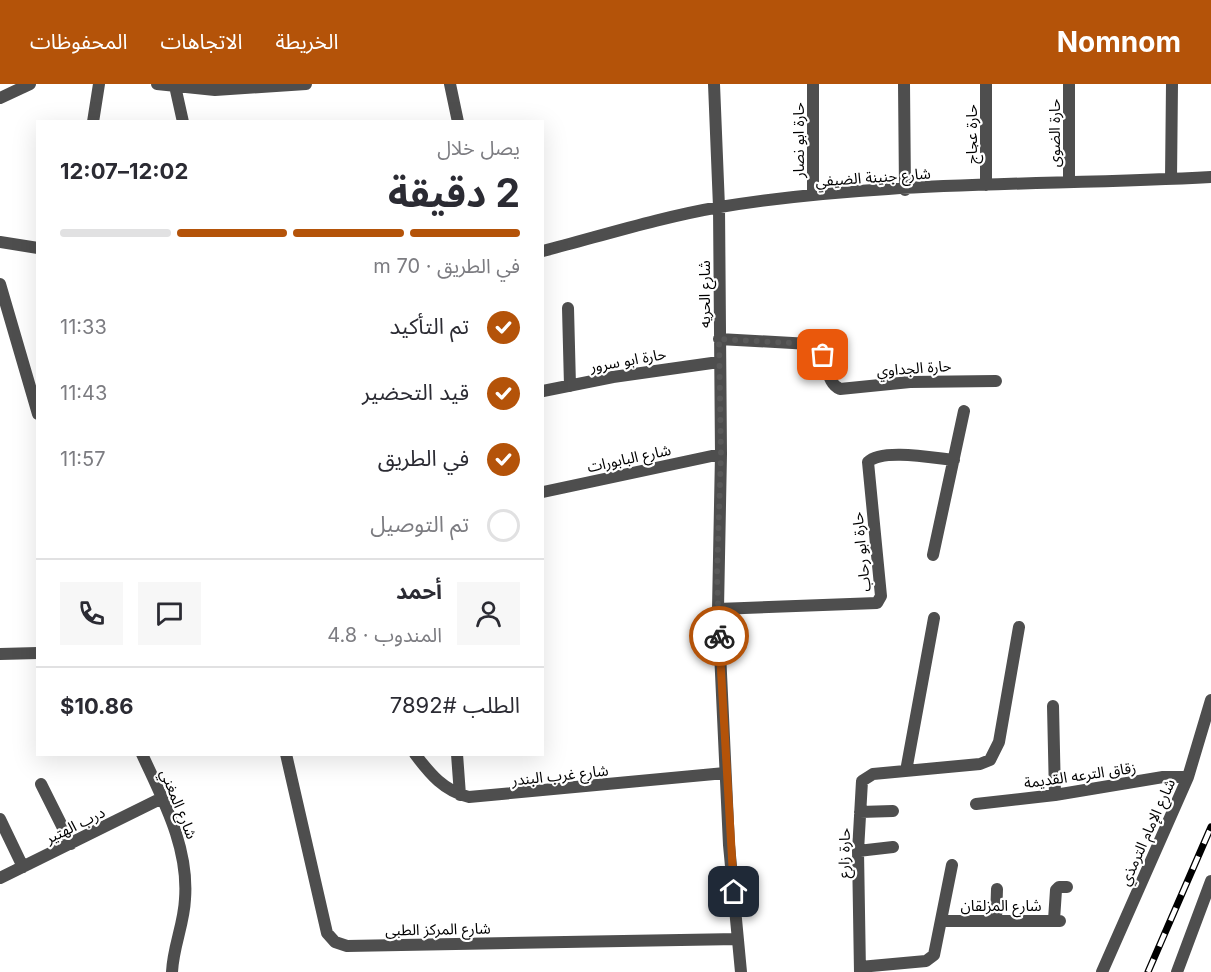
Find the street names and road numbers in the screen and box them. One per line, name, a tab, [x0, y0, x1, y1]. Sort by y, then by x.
street label: حارة الضوى	[1045, 99, 1064, 167]
street label: حارة ابو نصار	[789, 102, 808, 179]
street label: حارة عجاج	[962, 104, 984, 164]
street label: شارع جنينة الضيفي	[815, 163, 932, 193]
street label: شارع الحريه	[695, 260, 717, 328]
street label: حارة ابو سرور	[587, 344, 668, 376]
street label: حارة الجداوي	[876, 356, 952, 383]
street label: شارع البابورات	[585, 440, 673, 479]
street label: حارة ابو رحاب	[847, 511, 875, 593]
street label: زقاق الترعه القديمة	[1023, 758, 1137, 792]
street label: شارع غرب البندر	[510, 760, 610, 793]
street label: شارع المغني	[154, 766, 202, 843]
street label: شارع الإمام الترمذي	[1115, 775, 1182, 890]
street label: درب الهتير	[41, 802, 108, 848]
street label: حارة زارع	[834, 828, 857, 878]
street label: شارع المزلقان	[960, 896, 1042, 918]
street label: شارع المركز الطبى	[385, 919, 491, 942]

